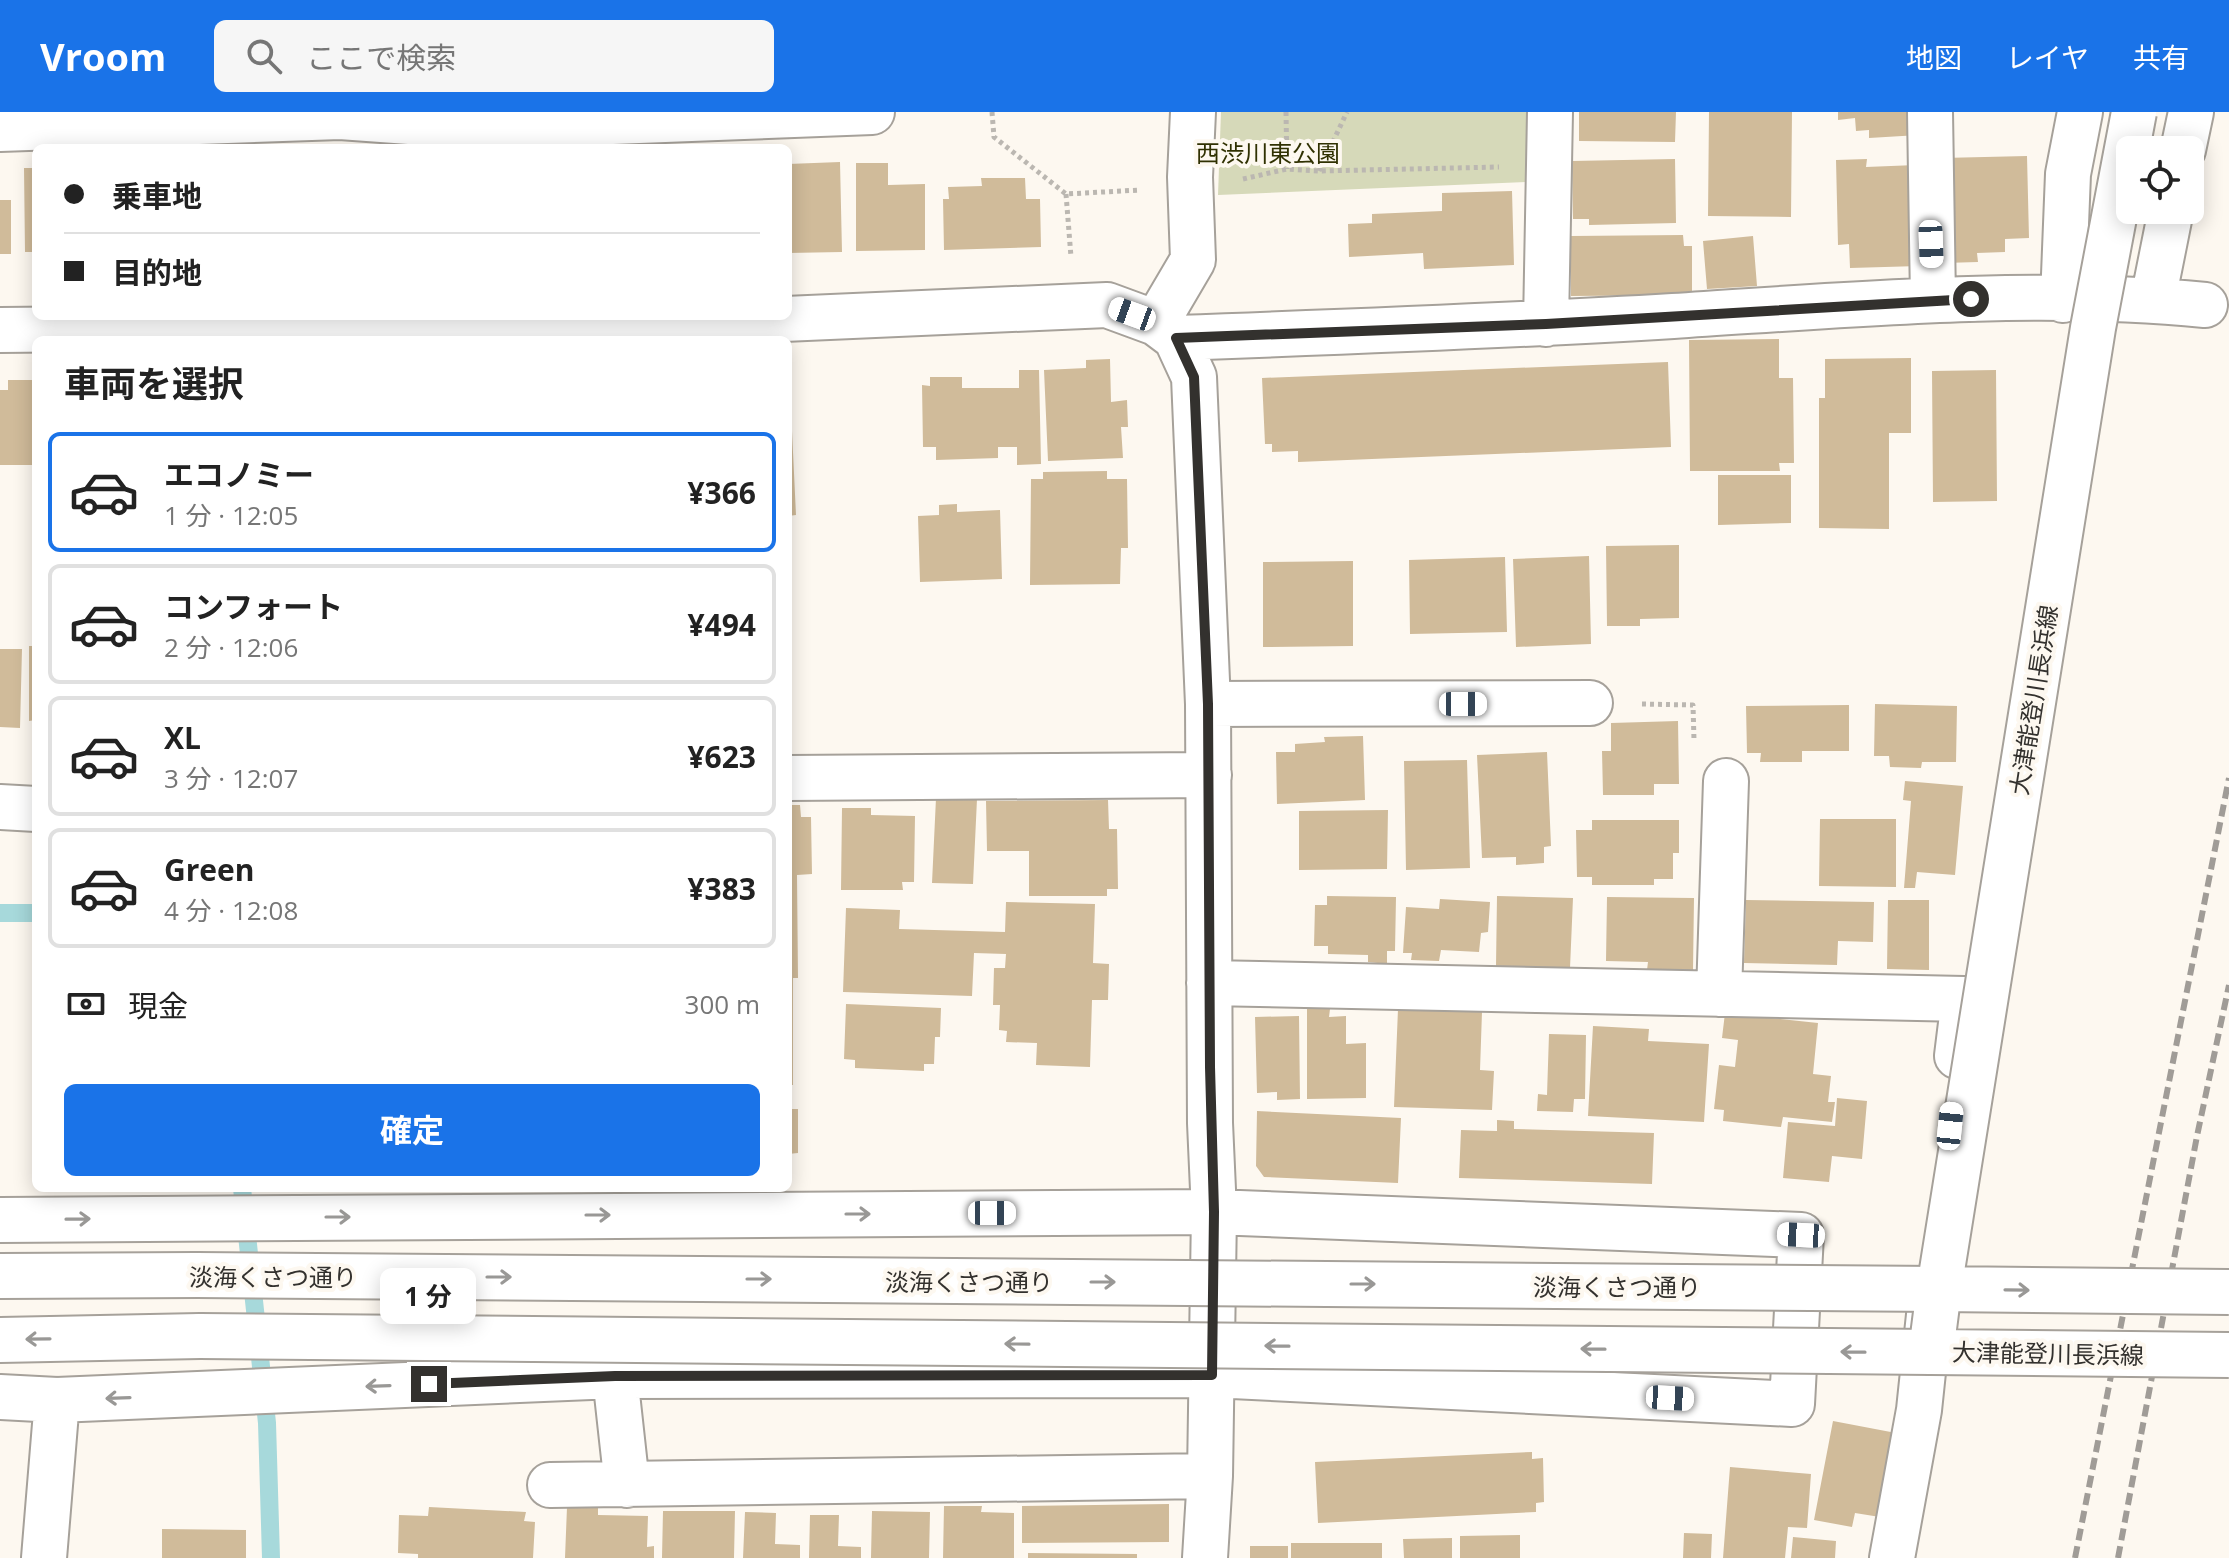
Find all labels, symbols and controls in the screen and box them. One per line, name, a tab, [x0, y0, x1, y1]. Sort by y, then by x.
search box	[214, 20, 774, 92]
text: Vroom	[40, 30, 166, 82]
icon: search	[242, 34, 286, 78]
text: ここで検索	[306, 37, 456, 78]
text: 地図	[1906, 38, 1962, 76]
text: レイヤ	[2006, 38, 2089, 76]
text: 共有	[2133, 38, 2189, 76]
park label: 西渋川東公園	[1196, 136, 1340, 169]
map controls	[2116, 136, 2204, 224]
button: locate	[2116, 136, 2204, 224]
text: 乗車地	[112, 175, 202, 216]
car	[1918, 220, 1944, 268]
text: 目的地	[112, 252, 202, 293]
route start	[1953, 281, 1989, 317]
car	[1105, 295, 1159, 333]
text: 車両を選択	[64, 359, 244, 408]
text: エコノミー	[164, 454, 314, 495]
icon: car	[68, 456, 140, 528]
text: ¥366	[687, 472, 756, 513]
text: 1 分 · 12:05	[164, 497, 298, 533]
text: コンフォート	[164, 586, 343, 627]
icon: car	[68, 588, 140, 660]
street label: 大津能登川長浜線	[2002, 603, 2064, 797]
text: ¥494	[687, 604, 756, 645]
text: 2 分 · 12:06	[164, 629, 298, 665]
car	[1439, 692, 1487, 716]
text: XL	[164, 717, 201, 758]
icon: car	[68, 720, 140, 792]
text: ¥623	[687, 736, 756, 777]
text: 3 分 · 12:07	[164, 760, 298, 796]
text: Green	[164, 849, 255, 890]
icon: car	[68, 852, 140, 924]
text: ¥383	[687, 868, 756, 909]
text: 4 分 · 12:08	[164, 892, 298, 928]
icon: cash	[64, 982, 108, 1026]
text: 現金	[128, 985, 188, 1026]
text: 300 m	[685, 986, 760, 1022]
button: 確定	[64, 1084, 760, 1176]
car	[1936, 1101, 1964, 1151]
car	[968, 1201, 1016, 1225]
one-way arrow	[844, 1206, 871, 1222]
one-way arrow	[584, 1208, 611, 1223]
one-way arrow	[324, 1209, 351, 1225]
one-way arrow	[64, 1211, 91, 1227]
car	[1776, 1222, 1826, 1248]
street label: 淡海くさつ通り	[189, 1260, 357, 1293]
street label: 淡海くさつ通り	[885, 1265, 1053, 1298]
callout: 1 分	[381, 1268, 477, 1324]
one-way arrow	[485, 1269, 512, 1285]
street label: 淡海くさつ通り	[1533, 1270, 1701, 1303]
one-way arrow	[745, 1271, 772, 1287]
one-way arrow	[1089, 1274, 1116, 1290]
one-way arrow	[1349, 1276, 1376, 1292]
text: 1 分	[404, 1278, 452, 1314]
one-way arrow	[2003, 1282, 2030, 1298]
one-way arrow	[25, 1332, 52, 1347]
street label: 大津能登川長浜線	[1952, 1335, 2144, 1371]
one-way arrow	[1004, 1336, 1031, 1352]
one-way arrow	[1264, 1338, 1291, 1354]
one-way arrow	[1580, 1341, 1607, 1357]
one-way arrow	[1840, 1344, 1867, 1360]
route end	[411, 1366, 447, 1402]
one-way arrow	[365, 1379, 392, 1394]
car	[1645, 1385, 1695, 1411]
one-way arrow	[105, 1390, 132, 1405]

